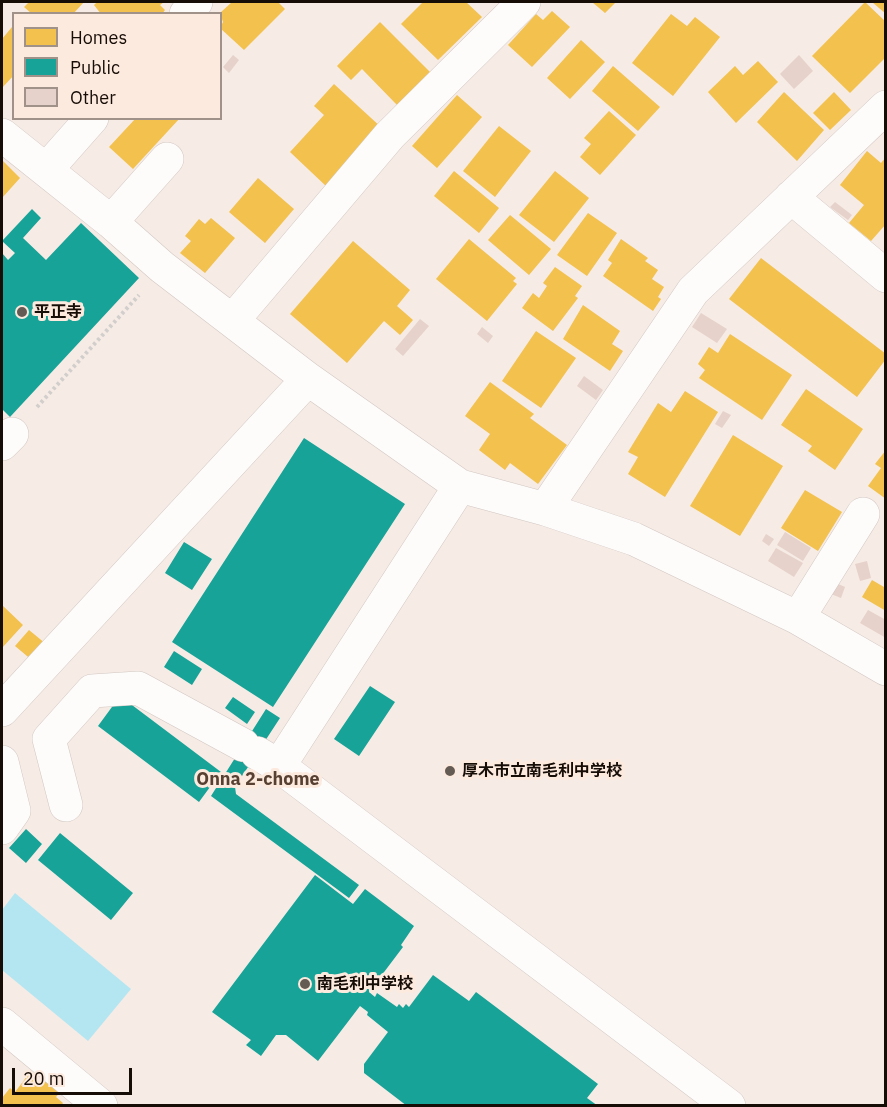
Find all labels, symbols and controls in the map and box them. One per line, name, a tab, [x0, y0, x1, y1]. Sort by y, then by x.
legend	[12, 12, 222, 120]
text: Homes	[70, 26, 127, 49]
text: Public	[70, 56, 120, 79]
text: Other	[70, 86, 116, 109]
place label: 平正寺	[34, 302, 82, 322]
marker: 平正寺	[15, 305, 29, 319]
place label: 厚木市立南毛利中学校	[462, 761, 622, 781]
marker: 厚木市立南毛利中学校	[443, 764, 457, 778]
district label: Onna 2-chome	[196, 769, 320, 791]
place label: 南毛利中学校	[317, 974, 413, 994]
marker: 南毛利中学校	[298, 977, 312, 991]
scale bar	[15, 1056, 135, 1094]
text: 20 m	[23, 1067, 65, 1090]

